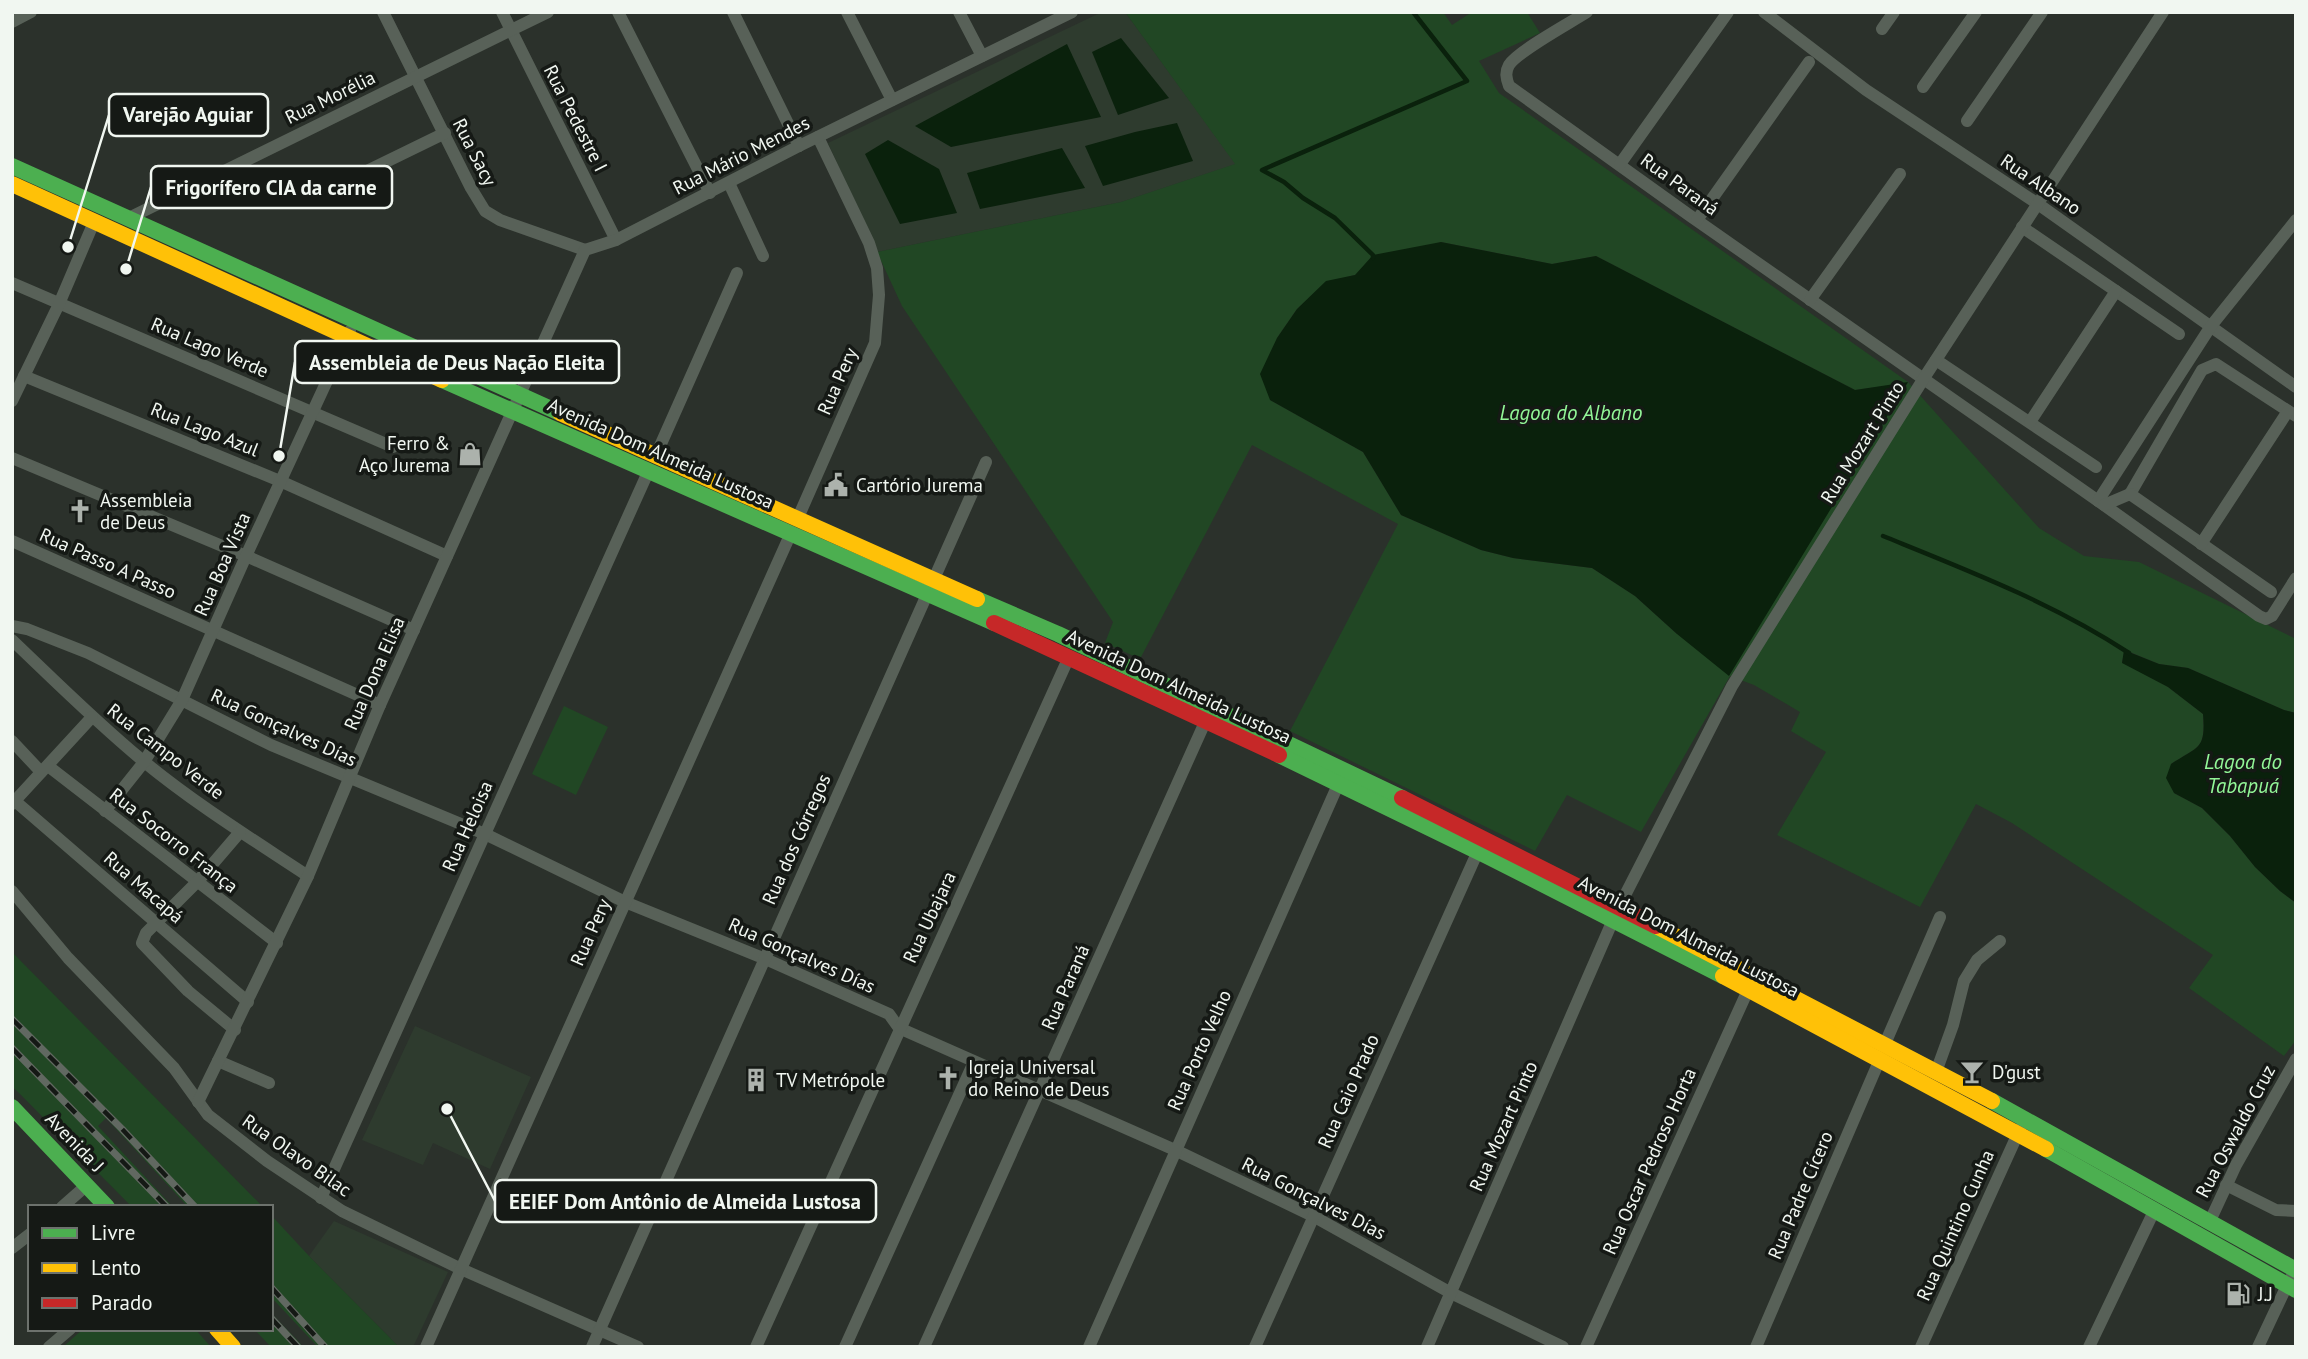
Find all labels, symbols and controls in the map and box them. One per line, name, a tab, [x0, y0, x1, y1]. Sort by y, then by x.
street label: Rua Pedestre I	[539, 61, 613, 175]
street label: Rua Morélia	[281, 65, 379, 129]
callout: Varejão Aguiar	[109, 94, 268, 136]
text: Varejão Aguiar	[122, 101, 254, 128]
street label: Rua Mário Mendes	[669, 110, 813, 200]
street label: Rua Sacy	[448, 114, 502, 190]
street label: Rua Paraná	[1636, 148, 1724, 220]
street label: Rua Albano	[1996, 148, 2086, 220]
callout: Frigorífero CIA da carne	[151, 166, 392, 208]
text: Frigorífero CIA da carne	[165, 174, 377, 201]
street label: Rua Lago Verde	[148, 311, 272, 383]
callout: Assembleia de Deus Nação Eleita	[295, 341, 619, 383]
street label: Rua Pery	[812, 344, 862, 418]
text: Assembleia de Deus Nação Eleita	[309, 349, 605, 376]
street label: Rua Mozart Pinto	[1815, 376, 1909, 508]
street label: Avenida Dom Almeida Lustosa	[544, 392, 778, 514]
street label: Rua Lago Azul	[147, 396, 263, 462]
water label: Lagoa do Albano	[1500, 399, 1642, 426]
place label: Ferro & Aço Jurema	[359, 431, 450, 477]
shop icon: Ferro & Aço Jurema	[456, 440, 484, 468]
public building icon: Cartório Jurema	[822, 471, 850, 499]
place label: Cartório Jurema	[856, 473, 983, 497]
place label: Assembleia de Deus	[100, 488, 192, 534]
church icon: Assembleia de Deus	[66, 497, 94, 525]
street label: Rua Boa Vista	[189, 509, 255, 619]
street label: Rua Passo A Passo	[36, 522, 180, 604]
street label: Rua Dona Elisa	[338, 613, 410, 733]
street label: Avenida Dom Almeida Lustosa	[1063, 623, 1295, 749]
street label: Rua Gonçalves Días	[207, 683, 361, 771]
street label: Rua Campo Verde	[103, 698, 229, 804]
water label: Lagoa do Tabapuá	[2204, 748, 2282, 799]
street label: Rua dos Córregos	[756, 770, 836, 908]
street label: Rua Heloisa	[436, 777, 498, 875]
street label: Rua Socorro França	[105, 782, 243, 898]
street label: Rua Macapá	[99, 846, 189, 928]
street label: Rua Ubajara	[897, 867, 961, 967]
street label: Avenida Dom Almeida Lustosa	[1574, 870, 1804, 1002]
street label: Rua Pery	[565, 895, 615, 969]
street label: Rua Gonçalves Días	[725, 912, 879, 998]
street label: Rua Paraná	[1036, 941, 1094, 1033]
street label: Rua Porto Velho	[1162, 986, 1236, 1114]
street label: Rua Caio Prado	[1312, 1030, 1384, 1152]
place label: Igreja Universal do Reino de Deus	[968, 1055, 1110, 1101]
street label: Rua Mozart Pinto	[1464, 1057, 1542, 1195]
bar icon: D'gust	[1958, 1058, 1986, 1086]
place label: D'gust	[1992, 1060, 2041, 1084]
street label: Rua Oswaldo Cruz	[2190, 1060, 2280, 1202]
church icon: Igreja Universal do Reino de Deus	[934, 1064, 962, 1092]
street label: Rua Oscar Pedroso Horta	[1597, 1064, 1701, 1258]
building icon: TV Metrópole	[742, 1066, 770, 1094]
place label: TV Metrópole	[776, 1068, 885, 1092]
street label: Avenida J	[40, 1107, 110, 1177]
street label: Rua Olavo Bilac	[238, 1109, 356, 1201]
street label: Rua Padre Cícero	[1762, 1127, 1838, 1263]
street label: Rua Quintino Cunha	[1911, 1146, 1999, 1304]
street label: Rua Gonçalves Días	[1238, 1151, 1390, 1245]
callout: EEIEF Dom Antônio de Almeida Lustosa	[495, 1180, 876, 1222]
text: EEIEF Dom Antônio de Almeida Lustosa	[509, 1188, 861, 1215]
legend	[28, 1205, 273, 1331]
text: Livre	[91, 1219, 135, 1246]
text: Lento	[91, 1254, 141, 1281]
fuel station icon: J.J	[2224, 1280, 2252, 1308]
place label: J.J	[2257, 1282, 2273, 1306]
text: Parado	[91, 1289, 153, 1316]

